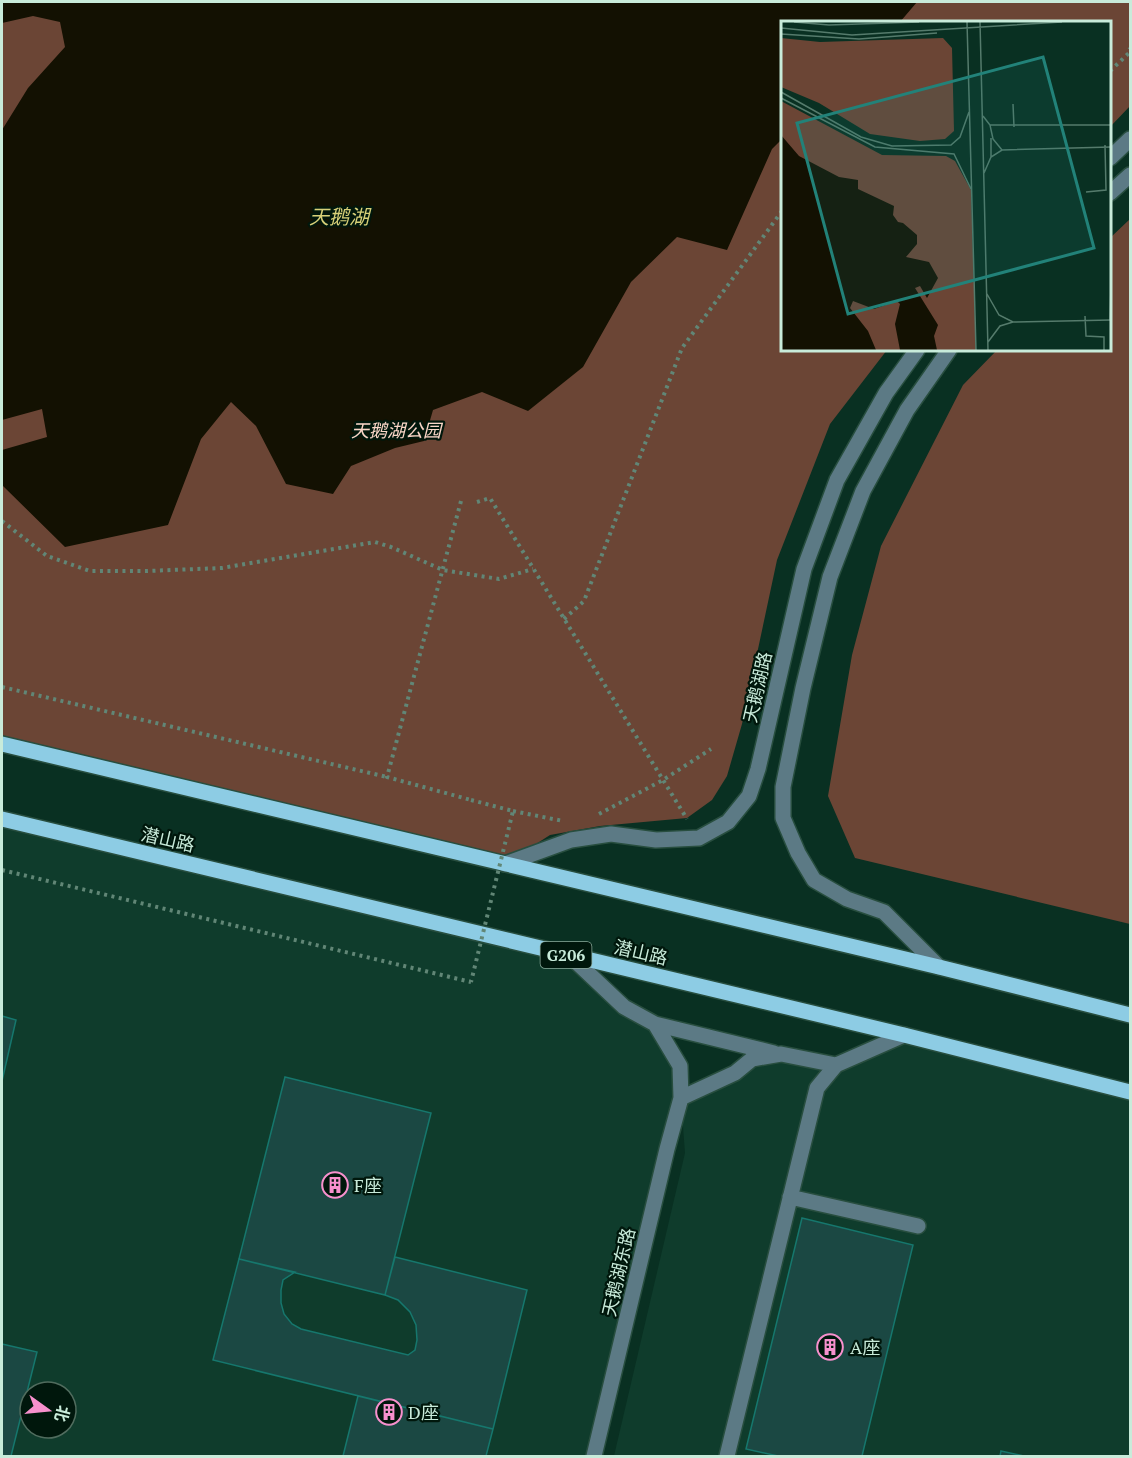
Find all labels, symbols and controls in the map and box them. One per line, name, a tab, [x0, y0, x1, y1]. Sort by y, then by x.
inset map	[781, 21, 1111, 351]
water label: 天鹅湖	[309, 203, 372, 230]
park label: 天鹅湖公园	[351, 418, 444, 442]
street label: 天鹅湖路	[737, 649, 777, 725]
street label: 潜山路	[139, 821, 197, 857]
street label: 潜山路	[612, 934, 670, 970]
road number: G206	[540, 942, 592, 968]
building icon: F座	[320, 1170, 350, 1200]
place label: F座	[354, 1173, 382, 1197]
street label: 天鹅湖东路	[596, 1225, 640, 1319]
building icon: A座	[815, 1332, 845, 1362]
place label: A座	[850, 1335, 880, 1359]
north arrow	[18, 1380, 78, 1440]
building icon: D座	[374, 1397, 404, 1427]
place label: D座	[408, 1400, 439, 1424]
text: 北	[50, 1403, 75, 1424]

